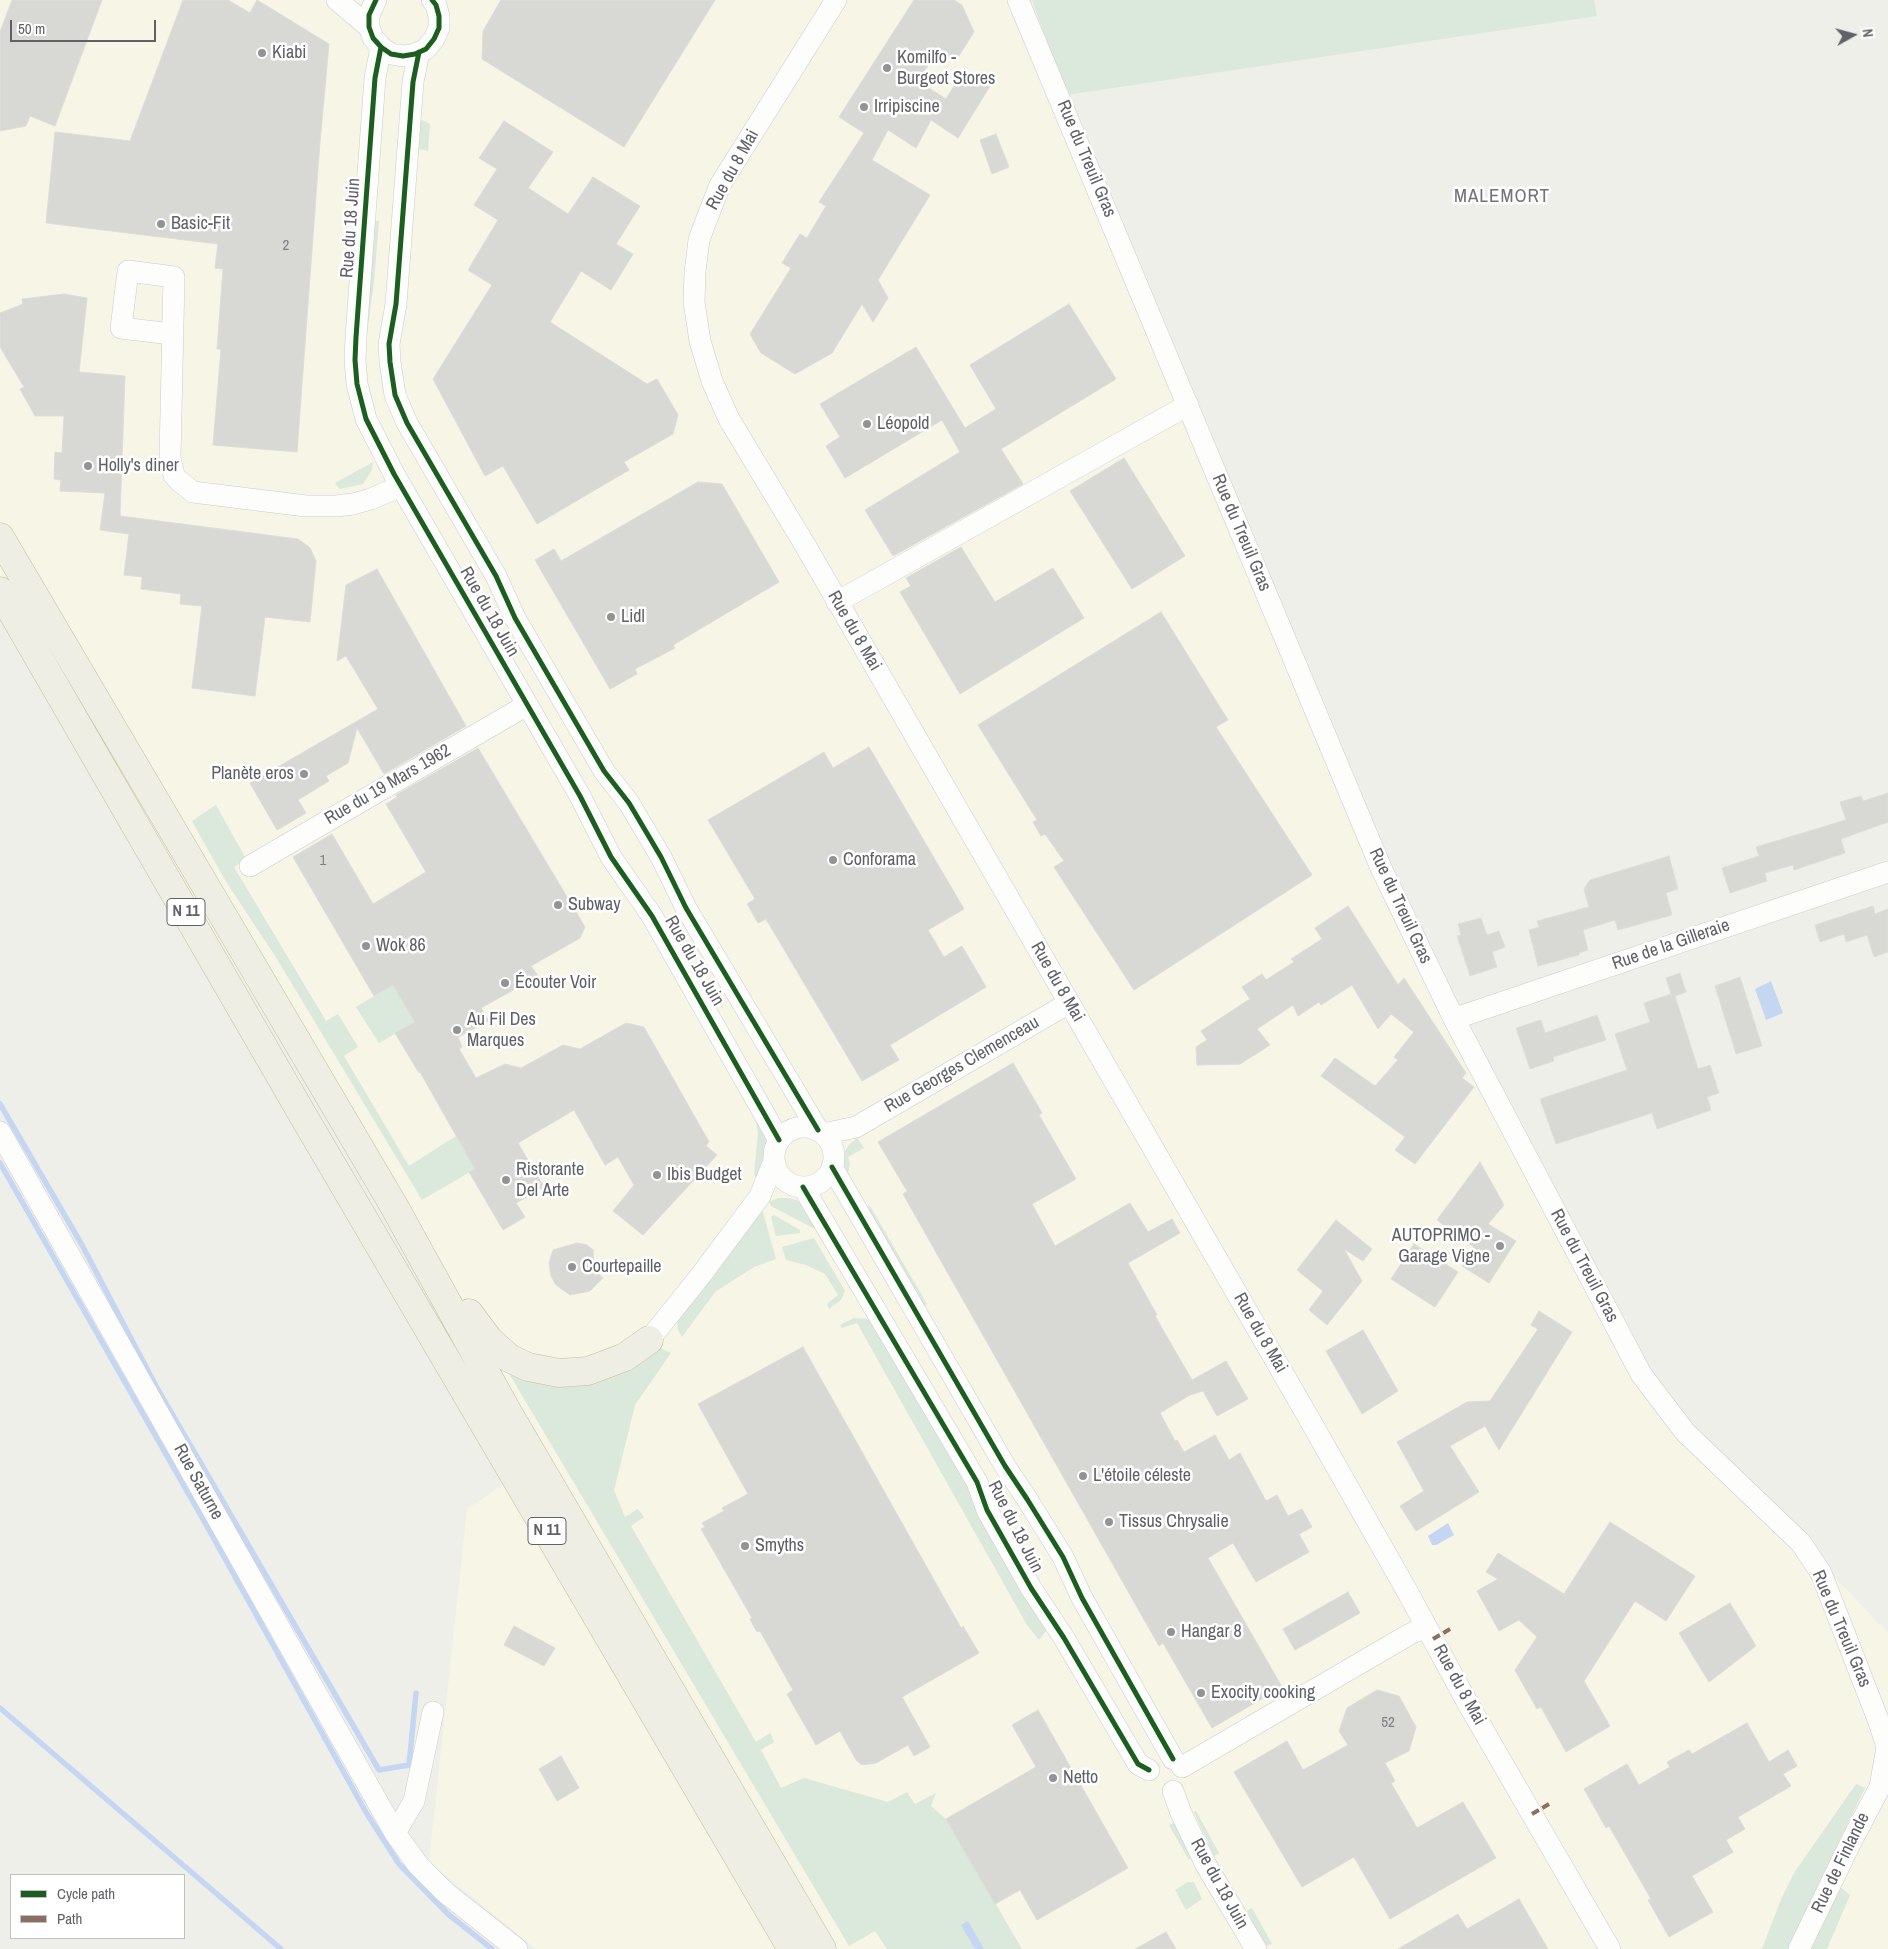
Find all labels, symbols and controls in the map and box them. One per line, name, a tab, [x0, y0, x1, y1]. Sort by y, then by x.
scale bar	[12, 10, 159, 42]
north arrow	[1828, 10, 1878, 60]
text: 50 m	[18, 18, 45, 39]
text: N	[1858, 28, 1877, 38]
place label: Kiabi	[272, 42, 306, 64]
marker: Kiabi	[256, 47, 268, 59]
place label: Komilfo - Burgeot Stores	[897, 47, 995, 90]
marker: Komilfo - Burgeot Stores	[881, 62, 893, 74]
place label: Irripiscine	[874, 96, 940, 118]
street label: Rue du Treuil Gras	[1052, 97, 1120, 221]
marker: Irripiscine	[858, 101, 870, 113]
street label: Rue du 8 Mai	[702, 126, 764, 214]
street label: Rue du 18 Juin	[337, 177, 365, 279]
district label: MALEMORT	[1453, 186, 1551, 208]
place label: Basic-Fit	[171, 213, 230, 235]
marker: Basic-Fit	[155, 218, 167, 230]
house number: 2	[283, 237, 289, 255]
place label: Léopold	[877, 413, 930, 435]
marker: Léopold	[861, 418, 873, 430]
place label: Holly's diner	[98, 455, 179, 477]
marker: Holly's diner	[82, 460, 94, 472]
street label: Rue du Treuil Gras	[1207, 471, 1275, 595]
street label: Rue du 18 Juin	[455, 563, 523, 661]
street label: Rue du 8 Mai	[822, 587, 886, 675]
place label: Lidl	[621, 606, 645, 628]
marker: Lidl	[605, 611, 617, 623]
street label: Rue du 19 Mars 1962	[321, 740, 455, 830]
place label: Planète eros	[211, 763, 294, 785]
marker: Planète eros	[298, 768, 310, 780]
street label: Rue du Treuil Gras	[1364, 845, 1436, 967]
place label: Conforama	[843, 849, 916, 871]
house number: 1	[320, 852, 326, 870]
marker: Conforama	[827, 854, 839, 866]
place label: Subway	[568, 894, 621, 916]
road number: N 11	[167, 899, 205, 926]
marker: Subway	[552, 899, 564, 911]
street label: Rue du 18 Juin	[660, 912, 728, 1010]
street label: Rue de la Gilleraie	[1609, 915, 1733, 975]
place label: Wok 86	[376, 935, 426, 957]
street label: Rue du 8 Mai	[1025, 938, 1089, 1026]
marker: Wok 86	[360, 940, 372, 952]
place label: Écouter Voir	[515, 972, 596, 994]
marker: Écouter Voir	[499, 977, 511, 989]
place label: Au Fil Des Marques	[467, 1009, 536, 1052]
street label: Rue Georges Clemenceau	[881, 1012, 1043, 1118]
marker: Au Fil Des Marques	[451, 1024, 463, 1036]
place label: Ristorante Del Arte	[516, 1159, 584, 1202]
place label: Ibis Budget	[667, 1164, 742, 1186]
marker: Ibis Budget	[651, 1169, 663, 1181]
marker: Ristorante Del Arte	[500, 1174, 512, 1186]
street label: Rue du Treuil Gras	[1545, 1206, 1623, 1326]
place label: AUTOPRIMO - Garage Vigne	[1392, 1225, 1490, 1268]
marker: AUTOPRIMO - Garage Vigne	[1494, 1240, 1506, 1252]
place label: Courtepaille	[582, 1256, 662, 1278]
marker: Courtepaille	[566, 1261, 578, 1273]
street label: Rue du 8 Mai	[1228, 1289, 1292, 1377]
street label: Rue Saturne	[168, 1441, 228, 1523]
place label: L'étoile céleste	[1093, 1465, 1191, 1487]
marker: L'étoile céleste	[1077, 1470, 1089, 1482]
street label: Rue du 18 Juin	[983, 1477, 1047, 1577]
place label: Tissus Chrysalie	[1119, 1511, 1229, 1533]
marker: Tissus Chrysalie	[1103, 1516, 1115, 1528]
road number: N 11	[528, 1518, 566, 1544]
place label: Smyths	[755, 1535, 804, 1557]
marker: Smyths	[739, 1540, 751, 1552]
street label: Rue du Treuil Gras	[1807, 1567, 1875, 1691]
place label: Hangar 8	[1181, 1621, 1242, 1643]
marker: Hangar 8	[1165, 1626, 1177, 1638]
street label: Rue du 8 Mai	[1428, 1641, 1490, 1729]
place label: Exocity cooking	[1211, 1682, 1315, 1704]
marker: Exocity cooking	[1195, 1687, 1207, 1699]
house number: 52	[1381, 1714, 1395, 1732]
place label: Netto	[1063, 1767, 1098, 1789]
marker: Netto	[1047, 1772, 1059, 1784]
street label: Rue de Finlande	[1807, 1809, 1875, 1917]
street label: Rue du 18 Juin	[1185, 1835, 1253, 1933]
legend	[10, 1874, 185, 1939]
text: Cycle path	[57, 1883, 115, 1904]
text: Path	[57, 1908, 82, 1929]

